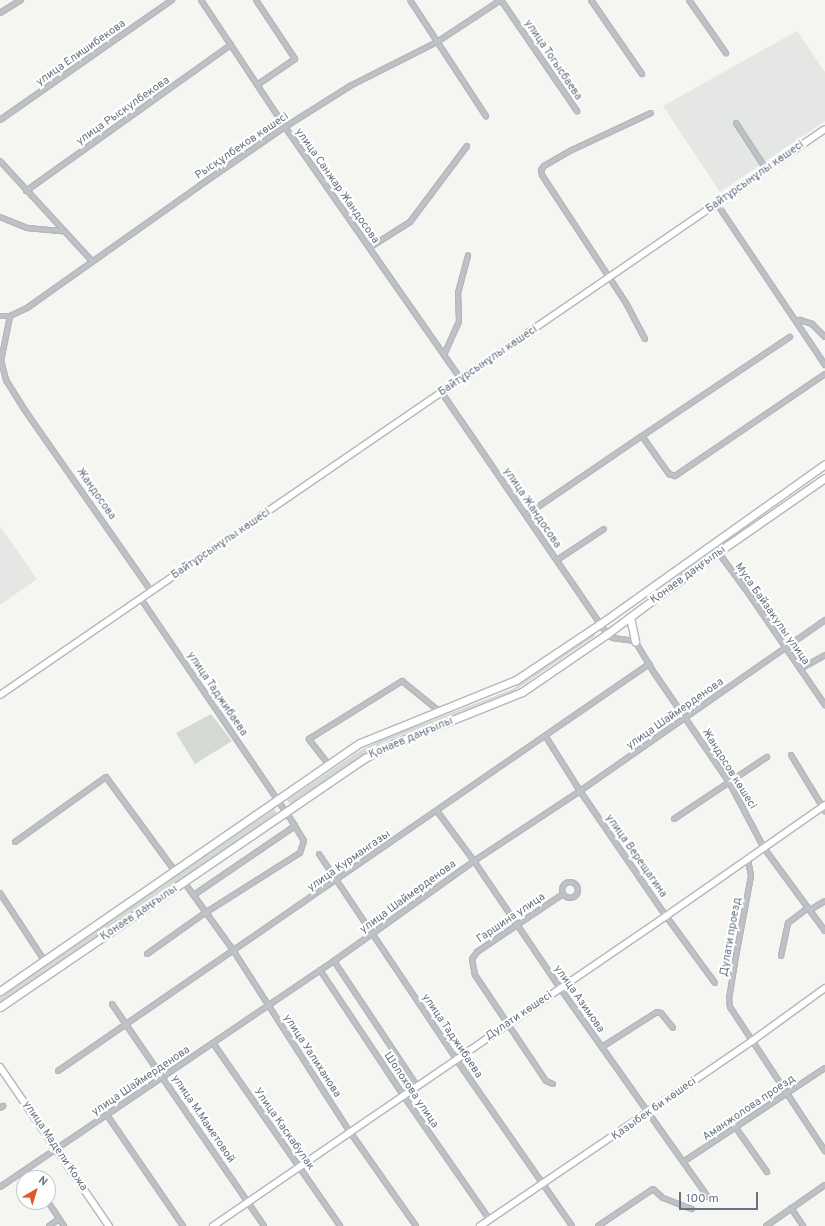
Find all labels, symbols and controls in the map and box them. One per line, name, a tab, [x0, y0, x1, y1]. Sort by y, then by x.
street label: улица Елишибекова	[34, 17, 128, 89]
street label: улица Тогысбаева	[521, 17, 585, 103]
street label: улица Рыскулбекова	[74, 74, 172, 148]
street label: Рысқұлбеков көшесі	[193, 110, 291, 182]
street label: улица Санжар Жандосова	[292, 126, 382, 246]
street label: Байтұрсынұлы көшесі	[703, 138, 807, 216]
street label: Байтұрсынұлы көшесі	[436, 323, 540, 399]
street label: улица Жандосова	[500, 465, 564, 551]
street label: Жандосова	[73, 466, 119, 522]
street label: Байтұрсынұлы көшесі	[169, 506, 273, 582]
street label: Қонаев даңғылы	[648, 543, 728, 607]
street label: Муса Байзакулы улица	[732, 560, 812, 668]
street label: улица Таджибаева	[184, 649, 250, 739]
street label: улица Шаймерденова	[624, 675, 726, 753]
street label: Қонаев даңғылы	[367, 714, 455, 762]
street label: Жандосов көшесі	[699, 726, 759, 812]
street label: улица Верещагина	[602, 812, 670, 900]
street label: улица Курмангазы	[305, 827, 393, 895]
street label: улица Шаймерденова	[357, 858, 459, 936]
street label: Қонаев даңғылы	[98, 882, 180, 944]
street label: Гаршина улица	[474, 890, 548, 946]
street label: Дулати проезд	[718, 896, 744, 978]
street label: улица Азимова	[551, 963, 607, 1035]
street label: Дулати көшесі	[483, 989, 555, 1043]
street label: улица Таджибаева	[419, 991, 485, 1081]
street label: улица Уалиханова	[280, 1012, 344, 1100]
street label: улица Шаймерденова	[89, 1043, 193, 1119]
street label: Шолохова улица	[381, 1050, 441, 1130]
street label: улица М.Маметовой	[169, 1072, 237, 1166]
street label: Аманжолова проезд	[700, 1072, 798, 1144]
street label: Қазыбек би көшесі	[609, 1075, 699, 1143]
street label: Улица Каскабулак	[251, 1085, 317, 1173]
street label: улица Мадели Кожа	[20, 1098, 90, 1194]
north arrow	[16, 1170, 56, 1210]
text: N	[35, 1173, 50, 1189]
scale bar	[681, 1184, 760, 1210]
text: 100 m	[686, 1191, 719, 1207]

